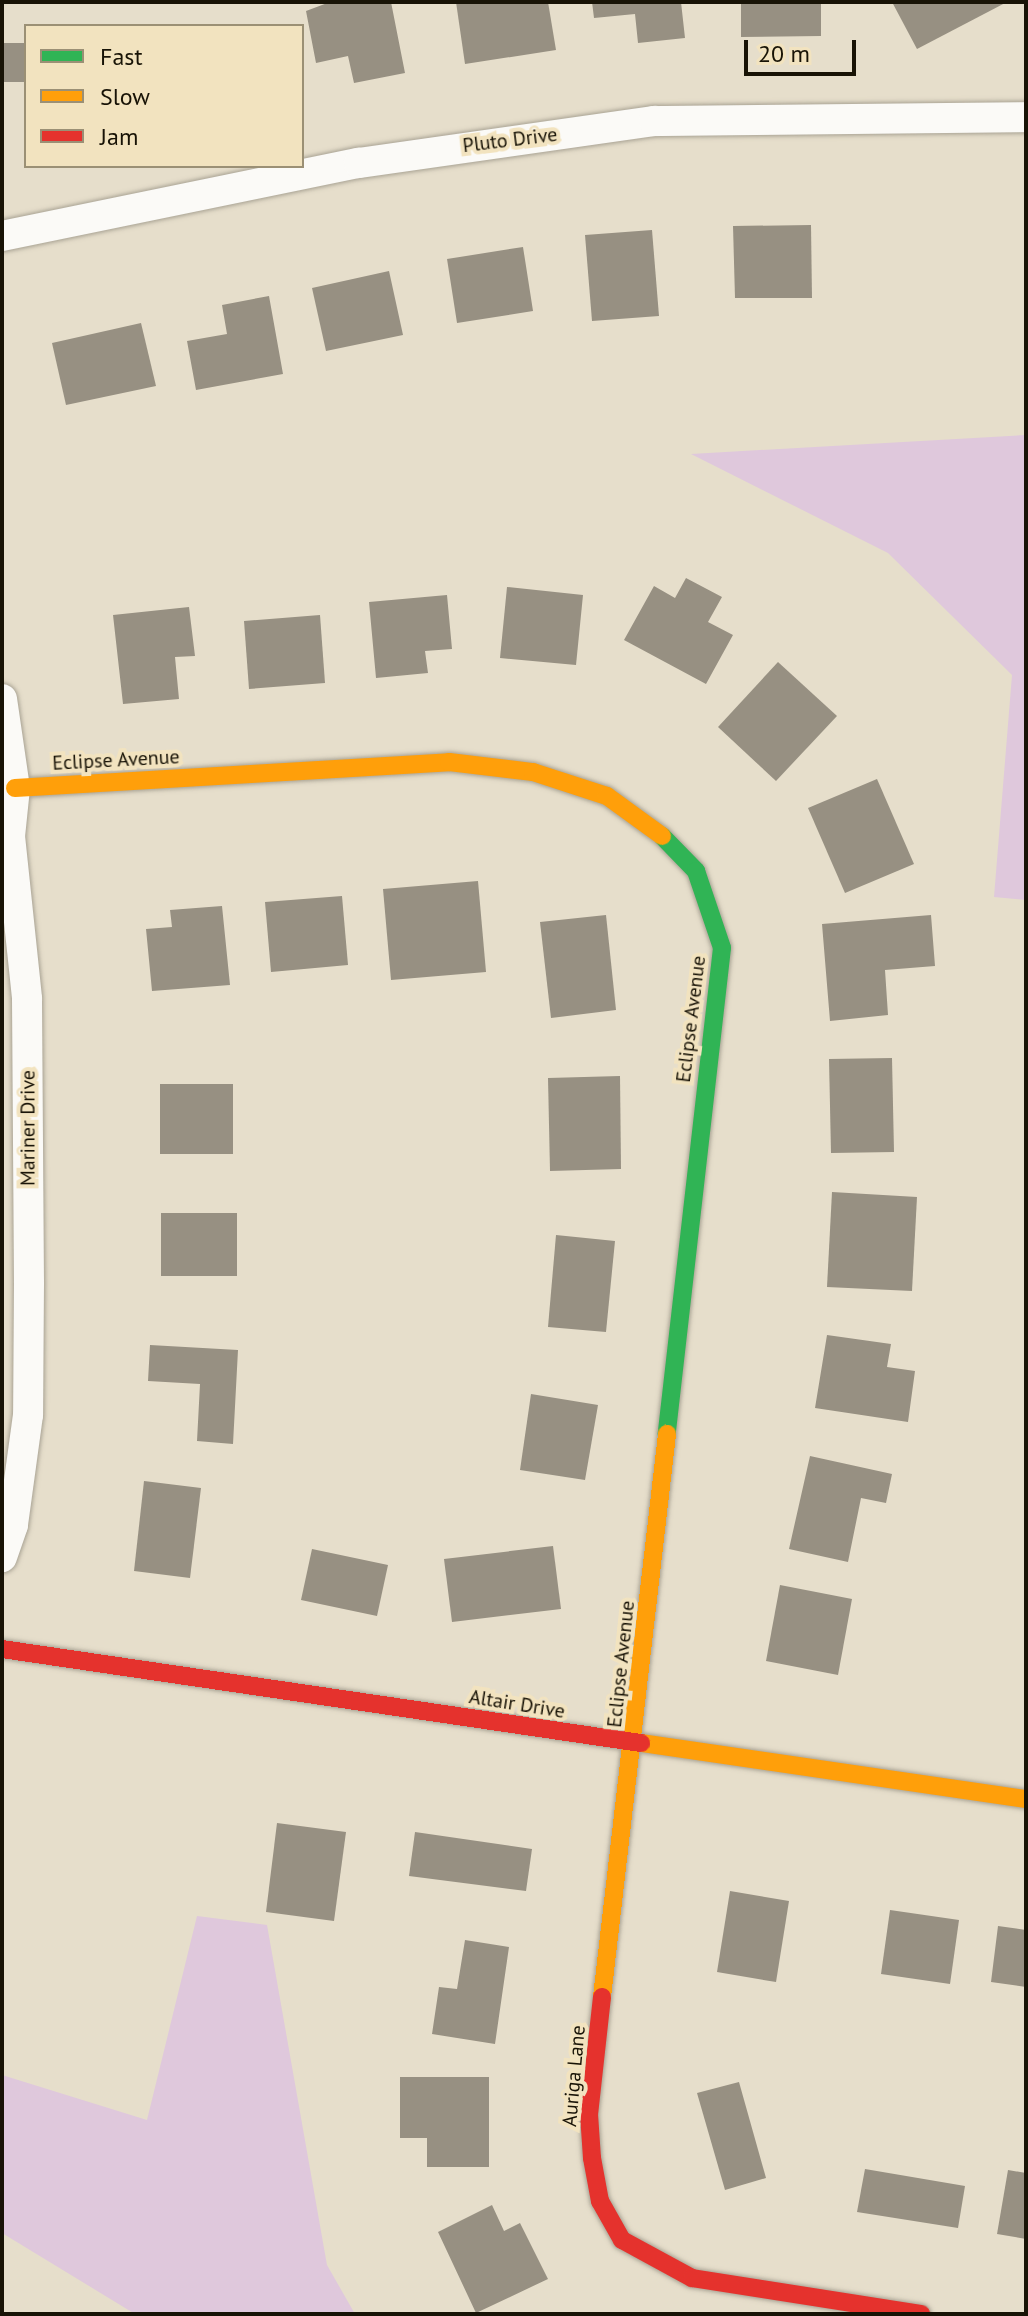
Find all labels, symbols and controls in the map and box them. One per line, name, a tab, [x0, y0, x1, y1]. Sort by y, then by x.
legend	[24, 24, 304, 168]
scale bar	[748, 24, 860, 74]
text: 20 m	[758, 38, 810, 69]
text: Fast	[100, 41, 143, 72]
text: Slow	[100, 81, 150, 112]
text: Jam	[100, 121, 138, 152]
street label: Pluto Drive	[461, 122, 559, 158]
street label: Eclipse Avenue	[51, 745, 181, 775]
street label: Eclipse Avenue	[671, 954, 711, 1084]
street label: Mariner Drive	[16, 1070, 40, 1186]
street label: Eclipse Avenue	[602, 1599, 640, 1729]
street label: Altair Drive	[467, 1685, 567, 1723]
street label: Auriga Lane	[558, 2024, 590, 2128]

